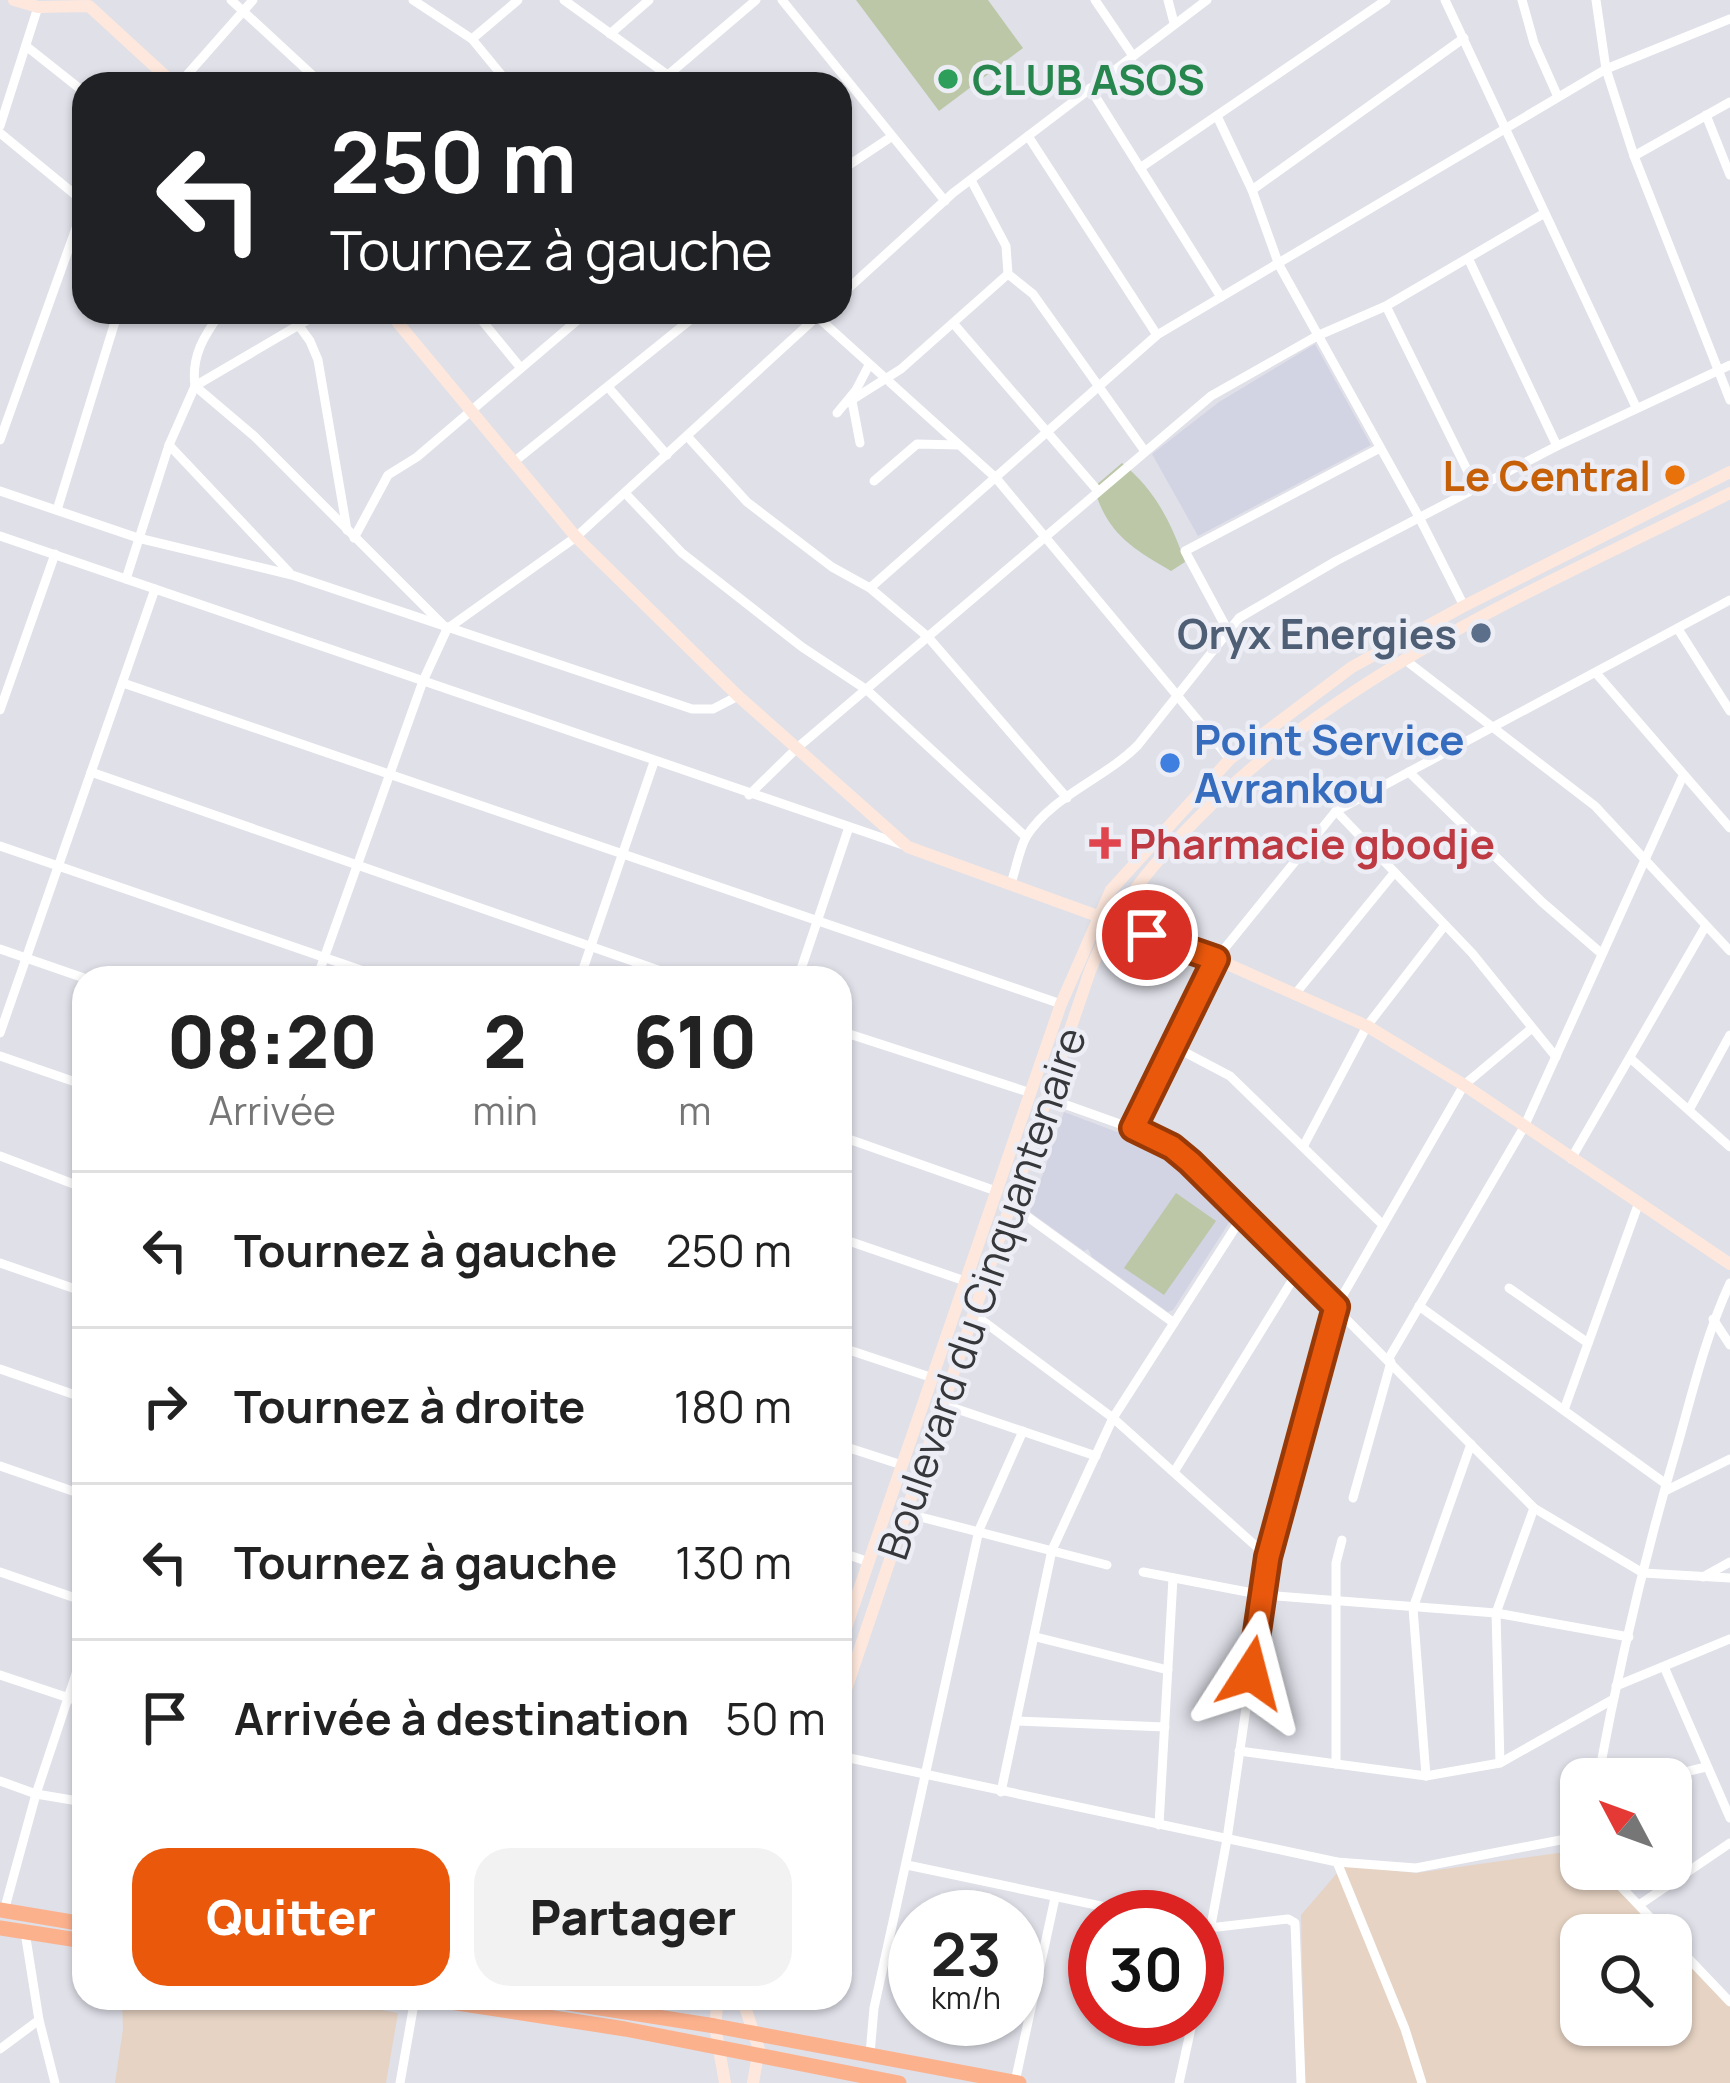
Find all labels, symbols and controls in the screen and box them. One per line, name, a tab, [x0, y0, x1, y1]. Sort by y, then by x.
place label: CLUB ASOS	[972, 50, 1205, 108]
marker: CLUB ASOS	[935, 66, 961, 92]
text: 250 m	[330, 103, 577, 218]
icon: left	[132, 120, 288, 276]
text: Tournez à gauche	[330, 212, 773, 286]
place label: Le Central	[1443, 446, 1651, 504]
marker: Le Central	[1662, 462, 1688, 488]
place label: Oryx Energies	[1177, 604, 1457, 662]
marker: Oryx Energies	[1468, 620, 1494, 646]
place label: Point Service Avrankou	[1194, 710, 1465, 816]
marker: Point Service Avrankou	[1157, 750, 1183, 776]
place label: Pharmacie gbodje	[1129, 814, 1495, 872]
marker: Pharmacie gbodje	[1092, 830, 1118, 856]
pin	[1096, 884, 1198, 986]
icon: arrive	[1114, 902, 1180, 968]
text: 08:20	[167, 991, 378, 1090]
text: 2	[483, 991, 527, 1090]
text: 610	[632, 991, 757, 1090]
street label: Boulevard du Cinquantenaire	[863, 1019, 1099, 1567]
text: Arrivée	[209, 1083, 336, 1137]
text: min	[472, 1083, 538, 1137]
text: m	[678, 1083, 711, 1137]
icon: left	[132, 1217, 198, 1283]
text: Tournez à gauche	[234, 1219, 617, 1281]
text: 250 m	[666, 1219, 792, 1281]
icon: right	[132, 1373, 198, 1439]
text: Tournez à droite	[234, 1375, 585, 1437]
text: 180 m	[674, 1375, 792, 1437]
icon: left	[132, 1529, 198, 1595]
text: Tournez à gauche	[234, 1531, 617, 1593]
text: 130 m	[675, 1531, 792, 1593]
position arrow	[1188, 1610, 1314, 1736]
icon: arrive	[132, 1685, 198, 1751]
text: Arrivée à destination	[234, 1687, 689, 1749]
text: 50 m	[725, 1687, 826, 1749]
north arrow	[1560, 1758, 1692, 1890]
map controls	[1560, 1758, 1692, 2046]
button: Quitter	[132, 1848, 450, 1986]
button: Partager	[474, 1848, 792, 1986]
speed limit sign: 30	[1068, 1890, 1224, 2046]
text: 23	[931, 1912, 1001, 1994]
button: search	[1560, 1914, 1692, 2046]
text: km/h	[931, 1977, 1001, 2018]

